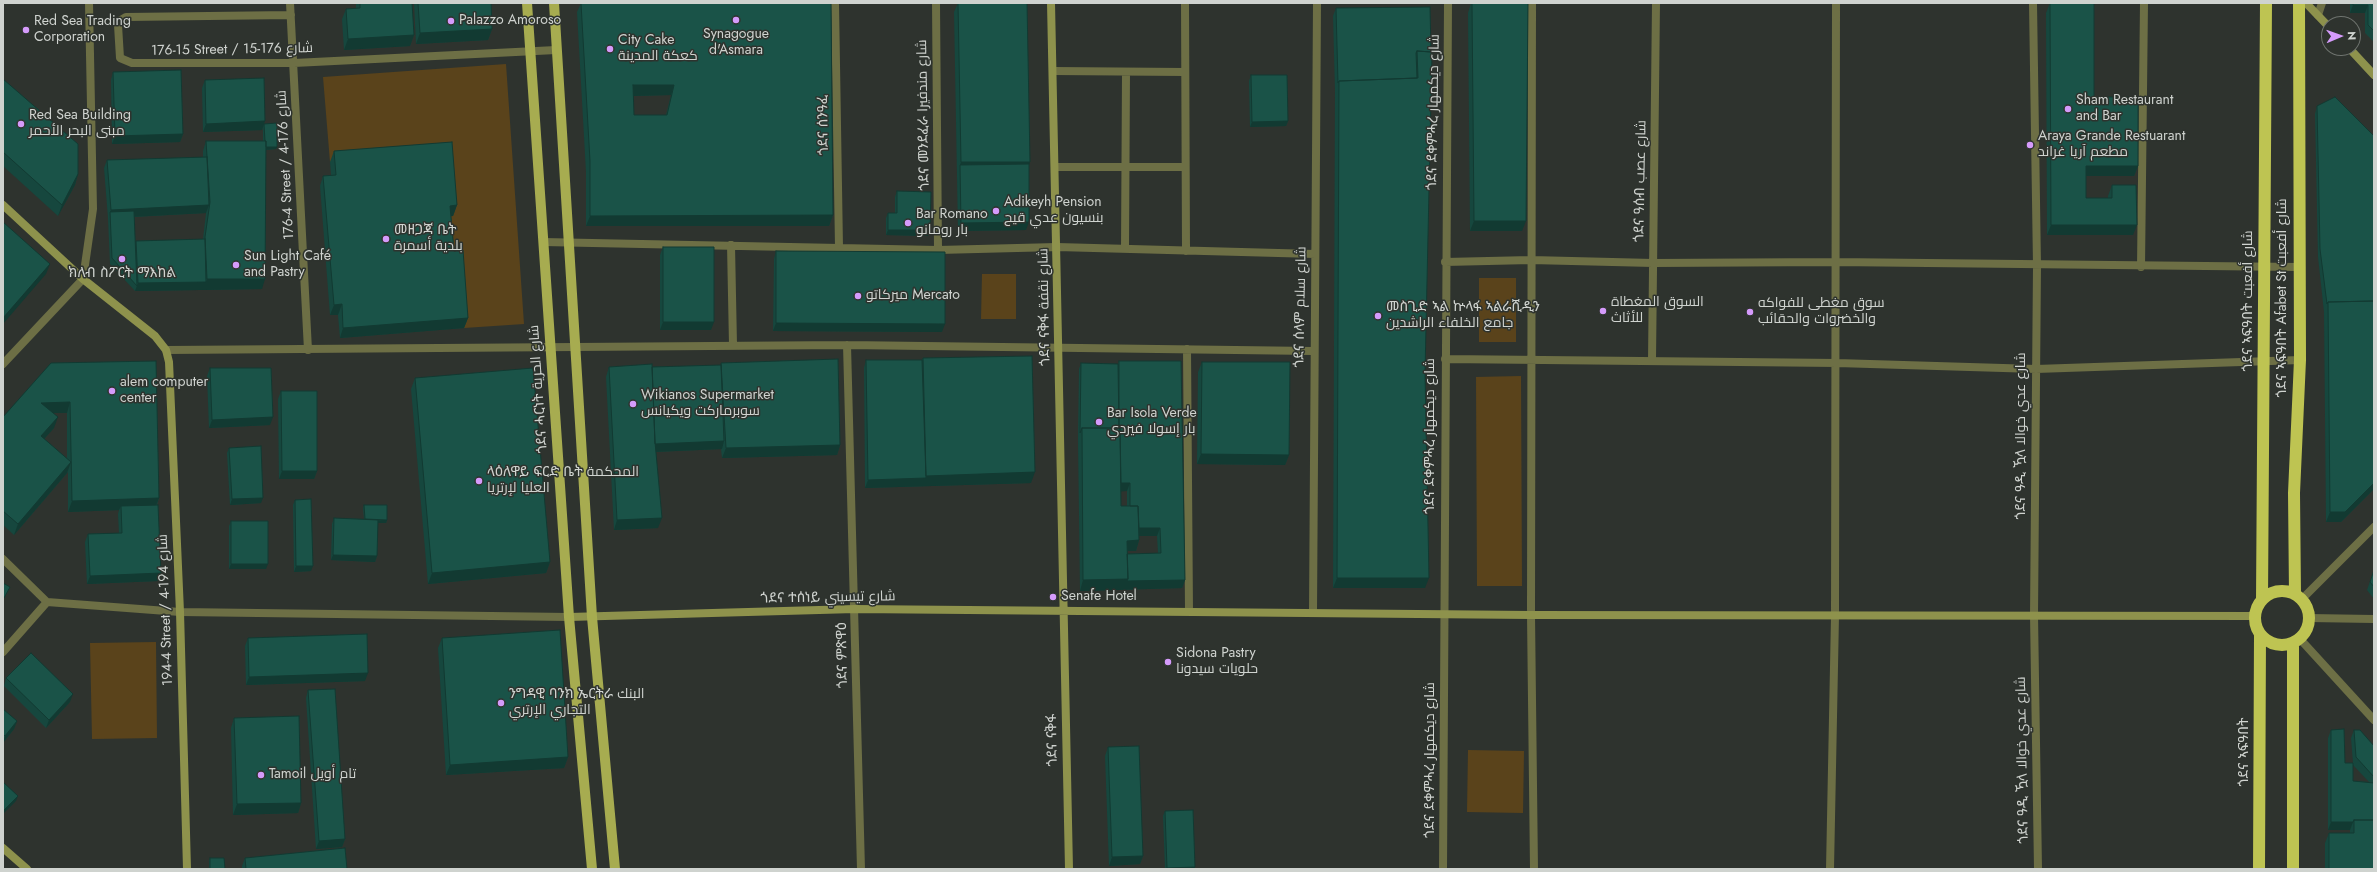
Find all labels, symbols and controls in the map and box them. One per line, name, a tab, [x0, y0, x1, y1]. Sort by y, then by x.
place label: Palazzo Amoroso	[459, 13, 561, 29]
place label: Red Sea Trading Corporation	[34, 14, 131, 46]
marker: Synagogue d'Asmara	[731, 15, 741, 25]
marker: Palazzo Amoroso	[446, 16, 456, 26]
north arrow	[2321, 16, 2361, 56]
marker: Red Sea Trading Corporation	[21, 25, 31, 35]
place label: Synagogue d'Asmara	[703, 27, 769, 60]
text: N	[2344, 31, 2360, 40]
place label: City Cake كعكة المدينة	[618, 33, 698, 66]
street label: ጎደና ደቀምሓረ شارع ديكمهار	[1424, 34, 1444, 190]
street label: ጎደና መንደፈራ شارع مندفيرا	[914, 39, 934, 191]
street label: 176-15 Street / شارع 176-15	[151, 40, 313, 60]
marker: City Cake كعكة المدينة	[605, 44, 615, 54]
street label: 176-4 Street / شارع 176-4	[274, 90, 298, 240]
place label: Sham Restaurant and Bar	[2076, 93, 2173, 126]
street label: ጎደና ሰንዓፈ	[815, 95, 833, 155]
marker: Sham Restaurant and Bar	[2063, 104, 2073, 114]
place label: Red Sea Building مبنى البحر الأحمر	[29, 108, 131, 140]
marker: Red Sea Building مبنى البحر الأحمر	[16, 119, 26, 129]
street label: ጎደና ዓሰብ شارع عصب	[1632, 120, 1650, 242]
place label: Araya Grande Restuarant مطعم آريا غراند	[2038, 129, 2185, 162]
marker: Araya Grande Restuarant مطعم آريا غراند	[2025, 140, 2035, 150]
place label: Adikeyh Pension بنسيون عدي قيح	[1004, 195, 1104, 228]
street label: ጎደና ኣፍዓበት Afabet St شارع أفعبت	[2275, 199, 2291, 397]
marker: Adikeyh Pension بنسيون عدي قيح	[991, 206, 1001, 216]
place label: Bar Romano بار رومانو	[916, 207, 988, 240]
marker: Bar Romano بار رومانو	[903, 218, 913, 228]
place label: መዘጋጃ ቤት بلدية أسمرة	[394, 223, 463, 256]
street label: ጎደና ኣፍዓበት شارع أفعبت	[2241, 230, 2257, 372]
marker: መዘጋጃ ቤት بلدية أسمرة	[381, 234, 391, 244]
street label: ጎደና ሰላም شارع سلام	[1292, 246, 1310, 368]
street label: ጎደና ናቅፋ شارع نقفة	[1036, 248, 1054, 366]
place label: Sun Light Café and Pastry	[244, 249, 331, 282]
marker: ክለብ ስፖርት ማእከል	[117, 254, 127, 264]
marker: Sun Light Café and Pastry	[231, 260, 241, 270]
place label: ክለብ ስፖርት ማእከል	[68, 266, 176, 282]
place label: ميركاتو Mercato	[866, 288, 960, 304]
marker: ميركاتو Mercato	[853, 291, 863, 301]
place label: السوق المغطاة للأثاث	[1611, 295, 1704, 328]
place label: سوق مغطى للفواكه والخضروات والحقائب	[1758, 296, 1885, 328]
place label: መስጊድ ኣል ኵላፋ ኣልራሺዲን جامع الخلفاء الراشدين	[1386, 300, 1540, 332]
marker: السوق المغطاة للأثاث	[1598, 306, 1608, 316]
marker: سوق مغطى للفواكه والخضروات والحقائب	[1745, 307, 1755, 317]
marker: መስጊድ ኣል ኵላፋ ኣልራሺዲን جامع الخلفاء الراشدين	[1373, 311, 1383, 321]
street label: ጎደና ሓርነት شارع الحرية	[526, 324, 552, 454]
street label: ጎደና ዓዲ ዃላ شارع عدي خوالا	[2014, 352, 2030, 520]
street label: ጎደና ደቀምሓረ شارع ديكمهار	[1423, 358, 1439, 514]
place label: alem computer center	[120, 375, 208, 408]
marker: alem computer center	[107, 386, 117, 396]
place label: Wikianos Supermarket سوبرماركت ويكيانس	[641, 388, 774, 420]
marker: Wikianos Supermarket سوبرماركت ويكيانس	[628, 399, 638, 409]
place label: Bar Isola Verde بار إسولا فيردي	[1107, 406, 1197, 438]
marker: Bar Isola Verde بار إسولا فيردي	[1094, 417, 1104, 427]
place label: ላዕለዋይ ፍርድ ቤት المحكمة العليا لإرتريا	[487, 465, 639, 498]
marker: ላዕለዋይ ፍርድ ቤት المحكمة العليا لإرتريا	[474, 476, 484, 486]
street label: 194-4 Street / شارع 194-4	[155, 534, 177, 686]
street label: ጎደና ተሰነይ شارع تيسيني	[760, 588, 896, 608]
place label: Senafe Hotel	[1061, 589, 1137, 605]
marker: Senafe Hotel	[1048, 592, 1058, 602]
street label: ጎደና ምጽዋዕ	[834, 622, 852, 688]
place label: Sidona Pastry حلويات سيدونا	[1176, 646, 1258, 678]
marker: Sidona Pastry حلويات سيدونا	[1163, 657, 1173, 667]
street label: ጎደና ዓዲ ዃላ شارع عدي خوالا	[2013, 676, 2033, 844]
street label: ጎደና ደቀምሓረ شارع ديكمهار	[1423, 682, 1439, 838]
place label: ንግዳዊ ባንክ ኤርትራ البنك التجاري الإرتري	[509, 687, 644, 720]
marker: ንግዳዊ ባንክ ኤርትራ البنك التجاري الإرتري	[496, 698, 506, 708]
street label: ጎደና ናቅፋ	[1044, 714, 1062, 766]
street label: ጎደና ኣፍዓበት	[2237, 718, 2253, 786]
place label: Tamoil تام أويل	[269, 767, 356, 783]
marker: Tamoil تام أويل	[256, 770, 266, 780]

